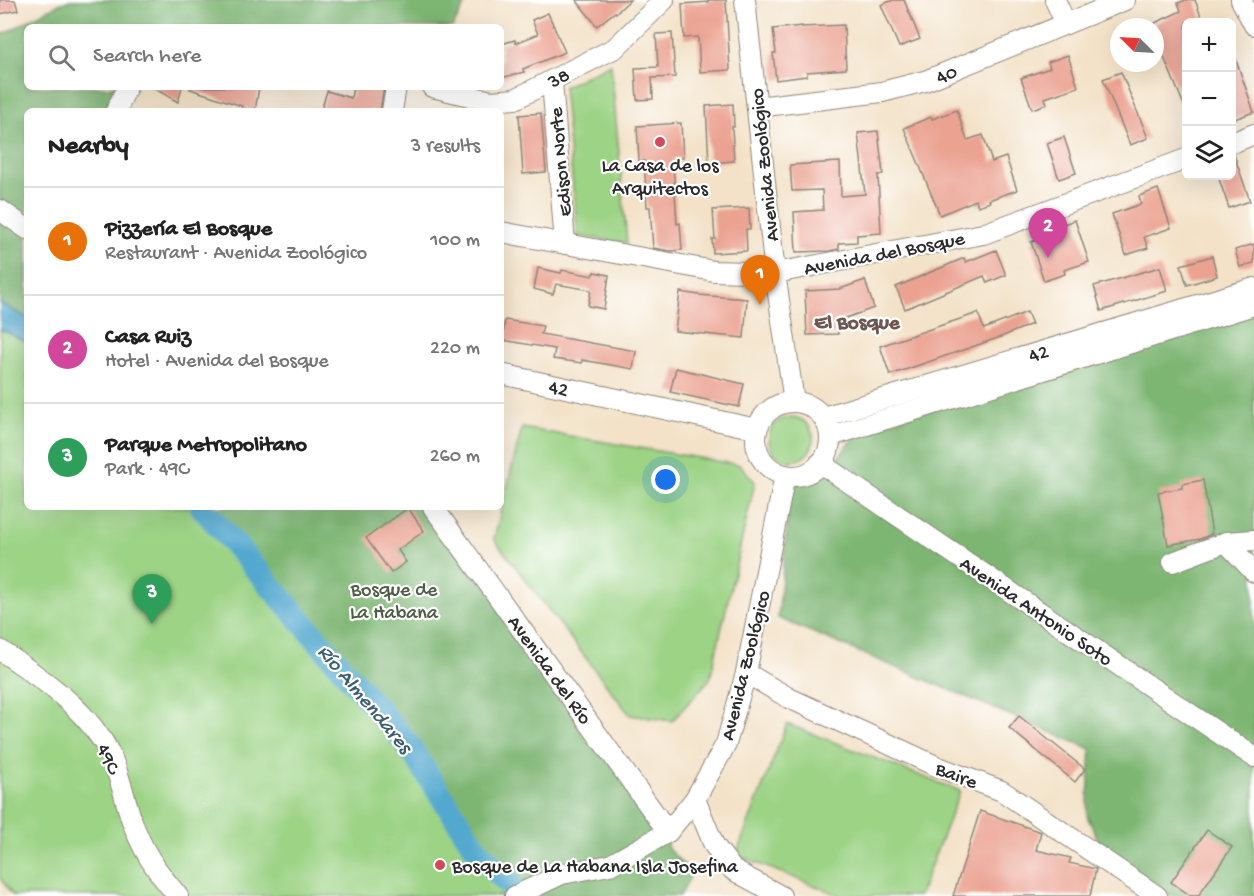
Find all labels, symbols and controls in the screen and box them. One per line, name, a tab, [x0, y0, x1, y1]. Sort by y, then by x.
north arrow	[1110, 18, 1164, 72]
map controls	[1182, 18, 1236, 180]
button: +	[1182, 18, 1236, 72]
search box	[24, 24, 504, 90]
icon: search	[45, 41, 78, 74]
text: Search here	[93, 44, 201, 70]
street label: 40	[933, 62, 961, 91]
street label: 38	[544, 65, 574, 96]
button: −	[1182, 72, 1236, 126]
street label: Avenida Zoológico	[747, 87, 786, 242]
street label: Edison Norte	[546, 105, 579, 217]
button: layers	[1182, 126, 1236, 180]
text: Nearby	[48, 132, 129, 163]
marker: La Casa de los Arquitectos	[653, 135, 667, 149]
text: 3 results	[411, 136, 480, 159]
place label: La Casa de los Arquitectos	[601, 156, 719, 202]
pin: 2	[1028, 208, 1068, 258]
text: Pizzería El Bosque	[105, 217, 272, 243]
street label: Avenida del Bosque	[802, 228, 968, 282]
text: 1	[63, 230, 72, 253]
text: 100 m	[430, 230, 480, 253]
text: Restaurant · Avenida Zoológico	[105, 243, 367, 266]
pin: 1	[740, 256, 780, 305]
district label: El Bosque	[814, 312, 901, 337]
text: Casa Ruiz	[105, 325, 191, 351]
text: 2	[63, 338, 72, 361]
text: 220 m	[430, 338, 480, 361]
street label: 42	[1026, 341, 1052, 369]
text: Hotel · Avenida del Bosque	[105, 351, 329, 374]
street label: 42	[546, 377, 570, 404]
text: Parque Metropolitano	[105, 433, 307, 459]
text: 3	[62, 446, 73, 469]
text: 260 m	[430, 446, 480, 469]
text: Park · 49C	[105, 459, 189, 482]
your location	[651, 465, 680, 494]
street label: Avenida Antonio Soto	[954, 553, 1116, 673]
pin: 3	[132, 574, 172, 624]
park label: Bosque de La Habana	[350, 580, 439, 626]
street label: Avenida Zoológico	[718, 588, 777, 743]
street label: Avenida del Río	[501, 612, 595, 730]
water label: Río Almendares	[311, 641, 417, 761]
street label: 49C	[90, 741, 124, 779]
street label: Baire	[931, 758, 981, 796]
place label: Bosque de La Habana Isla Josefina	[451, 857, 739, 880]
marker: Bosque de La Habana Isla Josefina	[433, 858, 447, 872]

